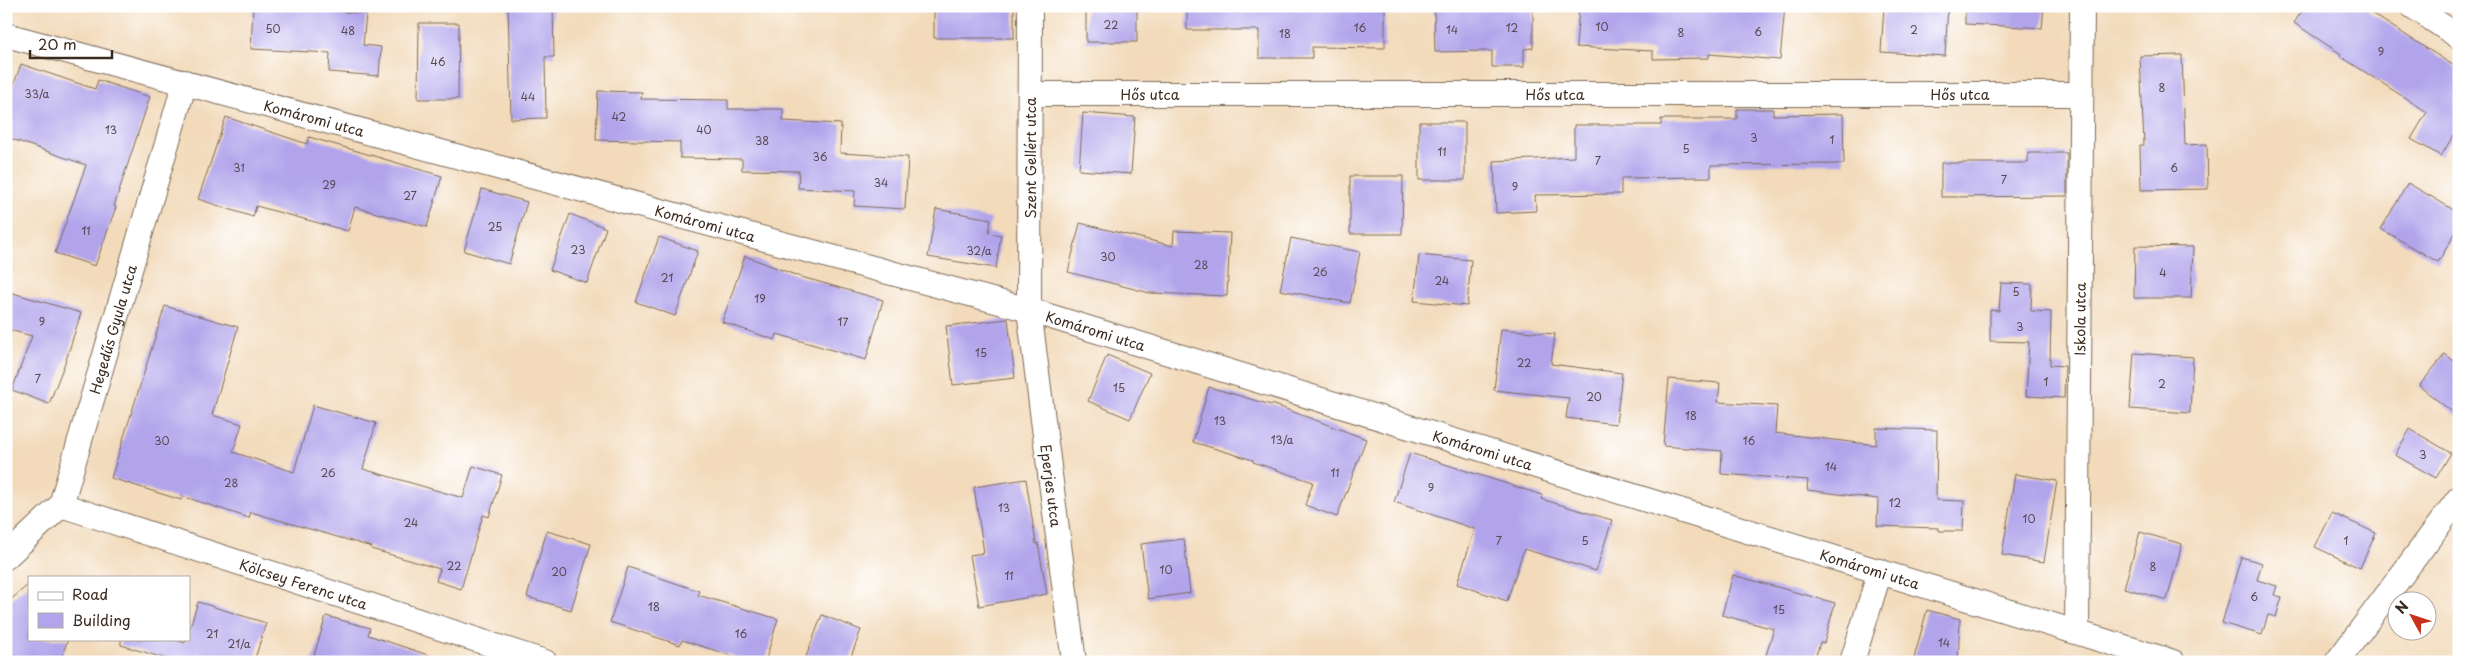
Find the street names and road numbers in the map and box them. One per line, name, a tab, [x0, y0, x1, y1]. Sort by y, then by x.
street label: Hős utca	[1121, 84, 1180, 105]
street label: Hős utca	[1526, 84, 1585, 105]
street label: Hős utca	[1931, 84, 1990, 105]
street label: Komáromi utca	[261, 94, 367, 141]
street label: Szent Gellért utca	[1020, 97, 1041, 219]
street label: Komáromi utca	[653, 199, 758, 247]
street label: Hegedűs Gyula utca	[84, 262, 142, 396]
street label: Iskola utca	[2069, 282, 2090, 356]
street label: Komáromi utca	[1043, 305, 1148, 356]
street label: Komáromi utca	[1430, 424, 1535, 475]
street label: Eperjes utca	[1036, 443, 1067, 528]
street label: Komáromi utca	[1817, 543, 1922, 594]
street label: Kölcsey Ferenc utca	[237, 553, 370, 614]

